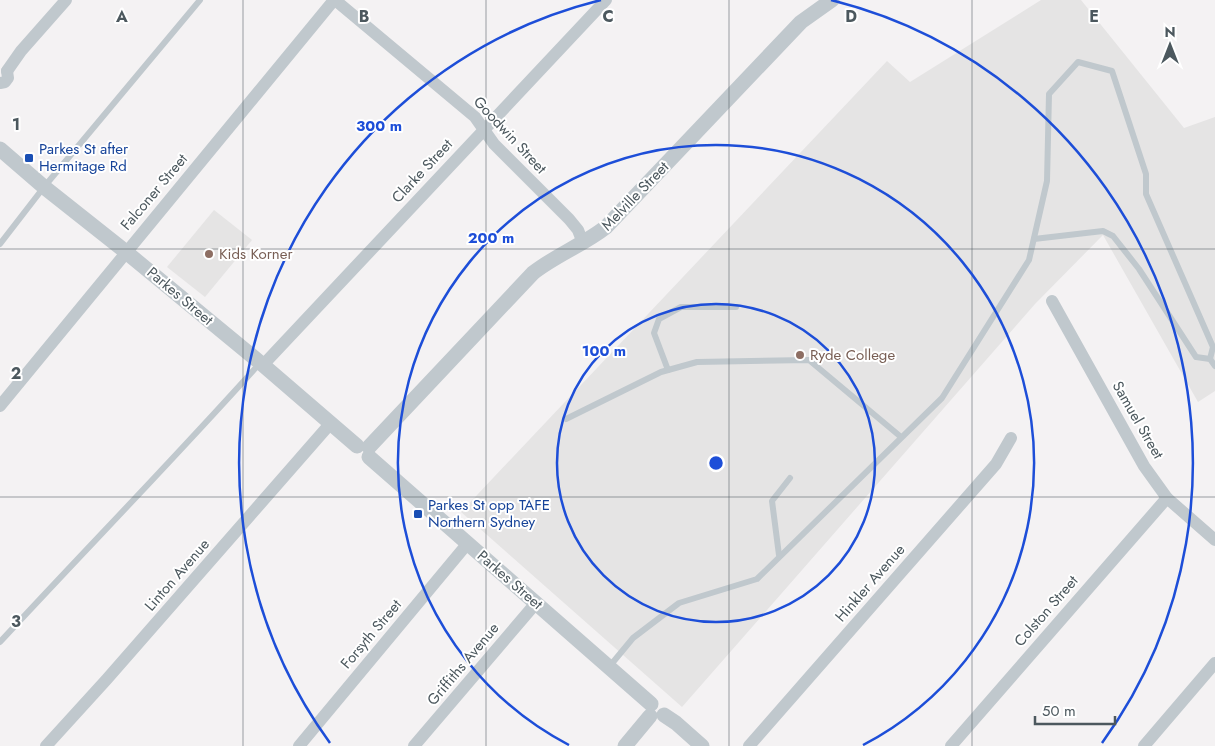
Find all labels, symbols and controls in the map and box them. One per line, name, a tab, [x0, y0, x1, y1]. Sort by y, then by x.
text: A	[115, 5, 128, 28]
text: B	[359, 5, 369, 28]
text: C	[602, 5, 614, 28]
text: D	[845, 5, 857, 28]
text: E	[1089, 5, 1099, 28]
north arrow	[1145, 20, 1195, 70]
text: N	[1164, 22, 1176, 42]
street label: Goodwin Street	[468, 91, 552, 179]
text: 1	[12, 113, 20, 136]
text: 300 m	[356, 115, 402, 137]
street label: Clarke Street	[387, 134, 458, 208]
place label: Parkes St after Hermitage Rd	[39, 138, 129, 177]
street label: Falconer Street	[115, 149, 193, 235]
marker: Parkes St after Hermitage Rd	[23, 152, 35, 164]
street label: Melville Street	[596, 156, 674, 236]
text: 200 m	[468, 227, 514, 249]
place label: Kids Korner	[219, 243, 293, 265]
marker: Kids Korner	[203, 248, 215, 260]
street label: Parkes Street	[142, 262, 218, 331]
text: 100 m	[582, 340, 626, 362]
place label: Ryde College	[810, 344, 895, 366]
marker: Ryde College	[794, 349, 806, 361]
text: 2	[11, 362, 21, 385]
street label: Samuel Street	[1107, 377, 1169, 463]
centre of rings	[707, 454, 725, 472]
place label: Parkes St opp TAFE Northern Sydney	[428, 494, 550, 533]
marker: Parkes St opp TAFE Northern Sydney	[412, 508, 424, 520]
street label: Linton Avenue	[139, 534, 215, 616]
street label: Hinkler Avenue	[830, 539, 910, 627]
street label: Parkes Street	[472, 545, 548, 615]
street label: Colston Street	[1009, 570, 1083, 651]
street label: Forsyth Street	[335, 594, 407, 674]
text: 3	[11, 610, 21, 633]
street label: Griffiths Avenue	[422, 618, 504, 710]
scale bar	[1035, 694, 1115, 726]
text: 50 m	[1042, 700, 1076, 722]

